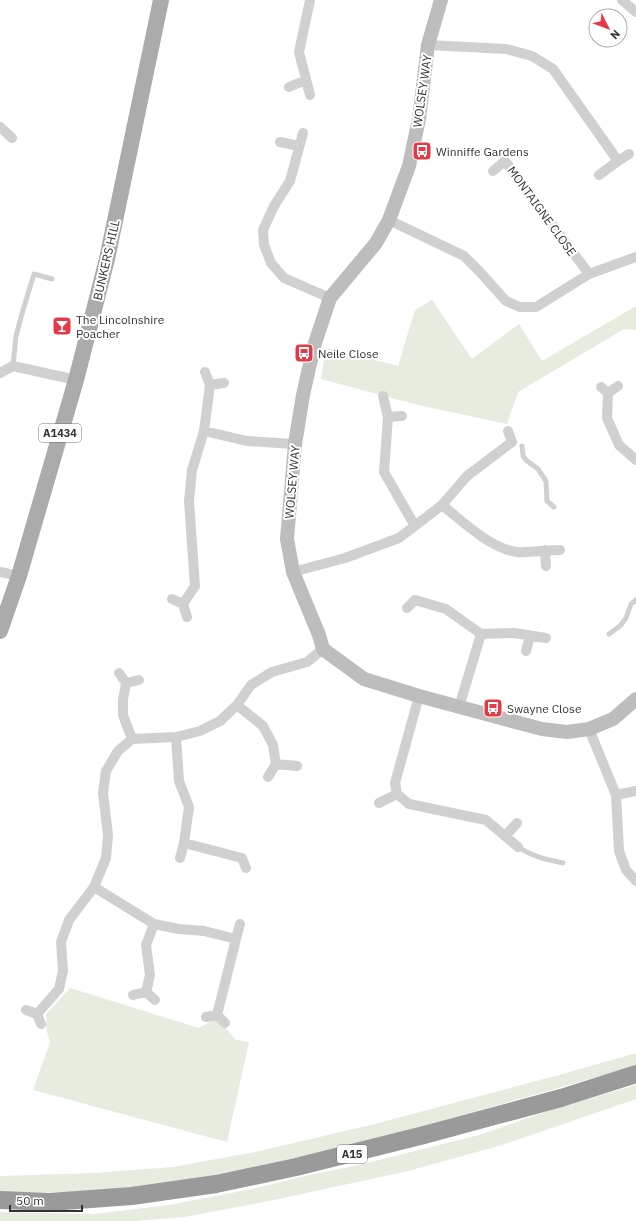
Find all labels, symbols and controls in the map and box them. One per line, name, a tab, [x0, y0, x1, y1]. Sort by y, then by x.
north arrow	[588, 8, 628, 48]
text: N	[608, 27, 623, 42]
street label: WOLSEY WAY	[409, 53, 435, 129]
bus stop icon: Winniffe Gardens	[411, 140, 433, 162]
place label: Winniffe Gardens	[436, 144, 529, 159]
street label: MONTAIGNE CLOSE	[504, 163, 580, 259]
street label: BUNKERS HILL	[89, 218, 123, 302]
place label: The Lincolnshire Poacher	[76, 312, 165, 341]
bar icon: The Lincolnshire Poacher	[51, 315, 73, 337]
bus stop icon: Neile Close	[293, 342, 315, 364]
place label: Neile Close	[318, 346, 379, 361]
road number: A1434	[39, 424, 81, 442]
street label: WOLSEY WAY	[281, 445, 303, 519]
bus stop icon: Swayne Close	[482, 697, 504, 719]
place label: Swayne Close	[507, 701, 582, 716]
road number: A15	[337, 1145, 367, 1163]
scale bar	[10, 1187, 82, 1213]
text: 50 m	[16, 1193, 44, 1208]

